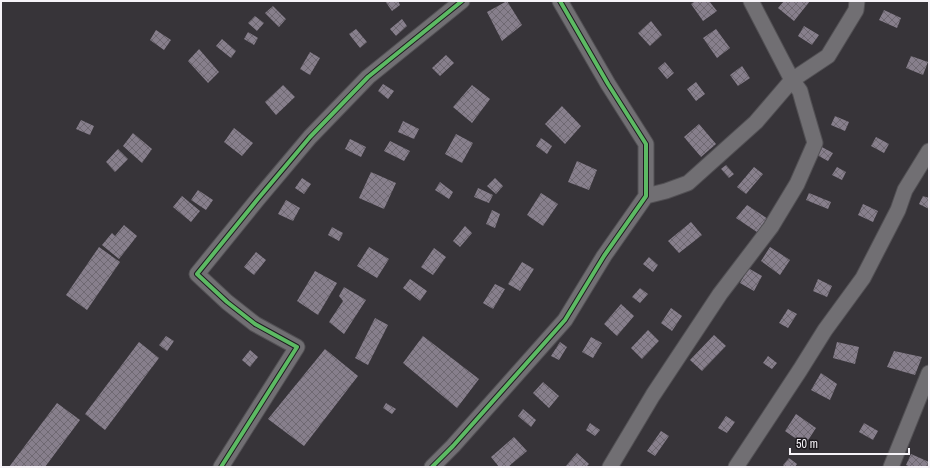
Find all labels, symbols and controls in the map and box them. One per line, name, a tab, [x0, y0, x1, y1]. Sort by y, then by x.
scale bar	[790, 430, 909, 456]
text: 50 m	[796, 436, 818, 452]

